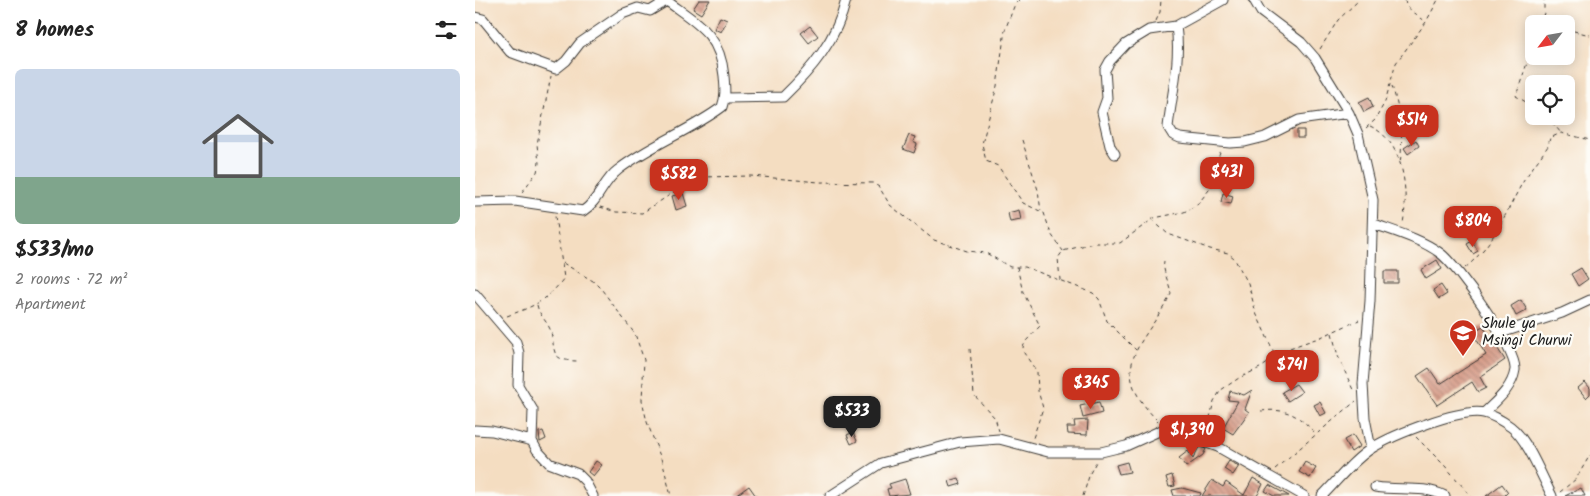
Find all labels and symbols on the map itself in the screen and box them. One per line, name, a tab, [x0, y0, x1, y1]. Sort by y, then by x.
north arrow	[1525, 15, 1575, 65]
pin: $514	[1382, 104, 1442, 147]
pin: $431	[1197, 156, 1257, 199]
pin: $582	[649, 158, 709, 201]
pin: $804	[1443, 206, 1503, 248]
place label: Shule ya Msingi Churwi	[1482, 312, 1573, 353]
school or university icon: Shule ya Msingi Churwi	[1448, 318, 1478, 357]
pin: $741	[1262, 350, 1322, 392]
pin: $345	[1061, 368, 1121, 410]
pin: $533	[822, 396, 882, 438]
pin: $1,390	[1151, 414, 1233, 457]

